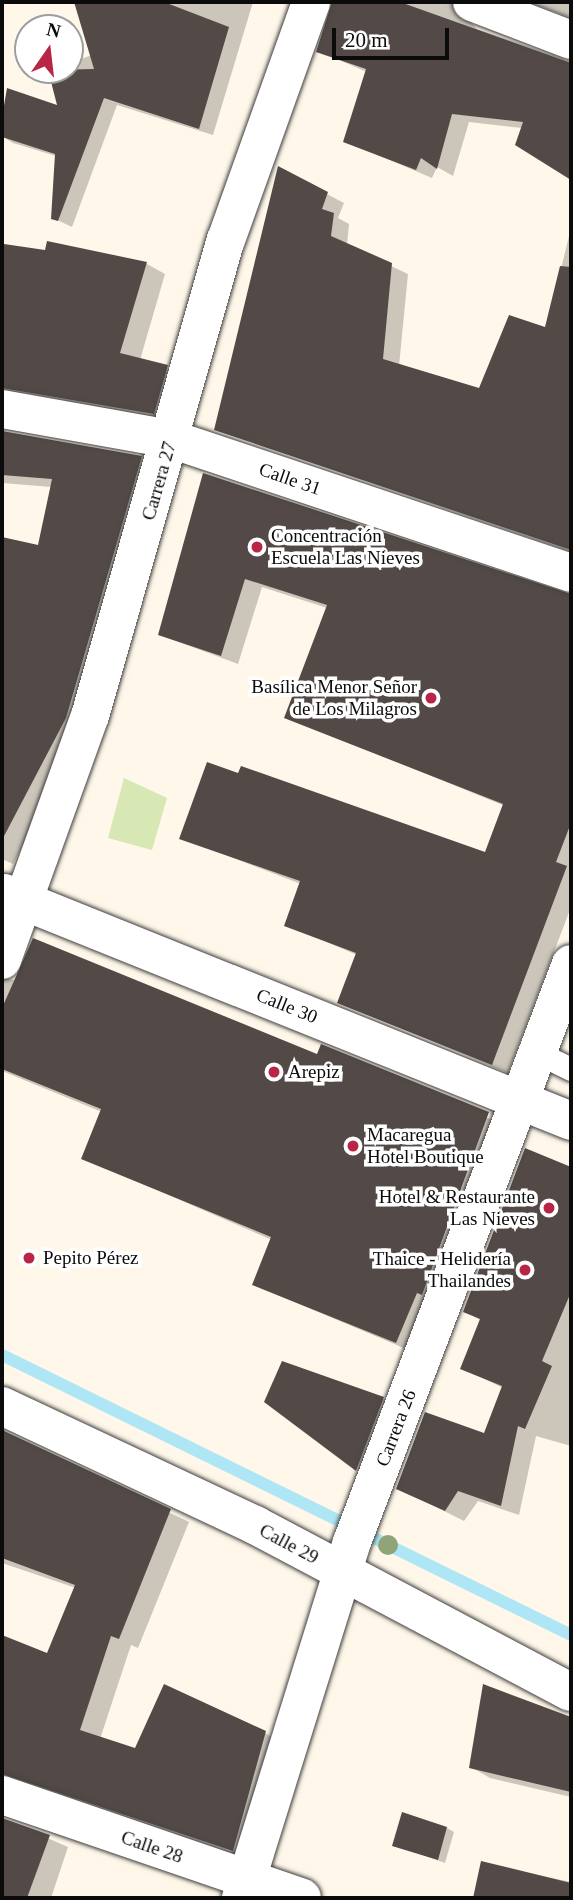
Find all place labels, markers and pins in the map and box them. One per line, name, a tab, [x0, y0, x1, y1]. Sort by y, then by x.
place label: Concentración Escuela Las Nieves	[271, 525, 420, 569]
marker: Concentración Escuela Las Nieves	[249, 539, 265, 555]
place label: Basílica Menor Señor de Los Milagros	[251, 676, 417, 720]
marker: Basílica Menor Señor de Los Milagros	[423, 690, 439, 706]
place label: Arepiz	[288, 1061, 340, 1083]
marker: Arepiz	[266, 1064, 282, 1080]
place label: Macaregua Hotel Boutique	[367, 1124, 484, 1168]
marker: Macaregua Hotel Boutique	[345, 1138, 361, 1154]
place label: Hotel & Restaurante Las Nieves	[379, 1186, 535, 1230]
marker: Hotel & Restaurante Las Nieves	[541, 1200, 557, 1216]
place label: Pepito Pérez	[43, 1247, 139, 1269]
place label: Thaice - Helidería Thailandes	[373, 1248, 511, 1292]
marker: Pepito Pérez	[21, 1250, 37, 1266]
marker: Thaice - Helidería Thailandes	[517, 1262, 533, 1278]

